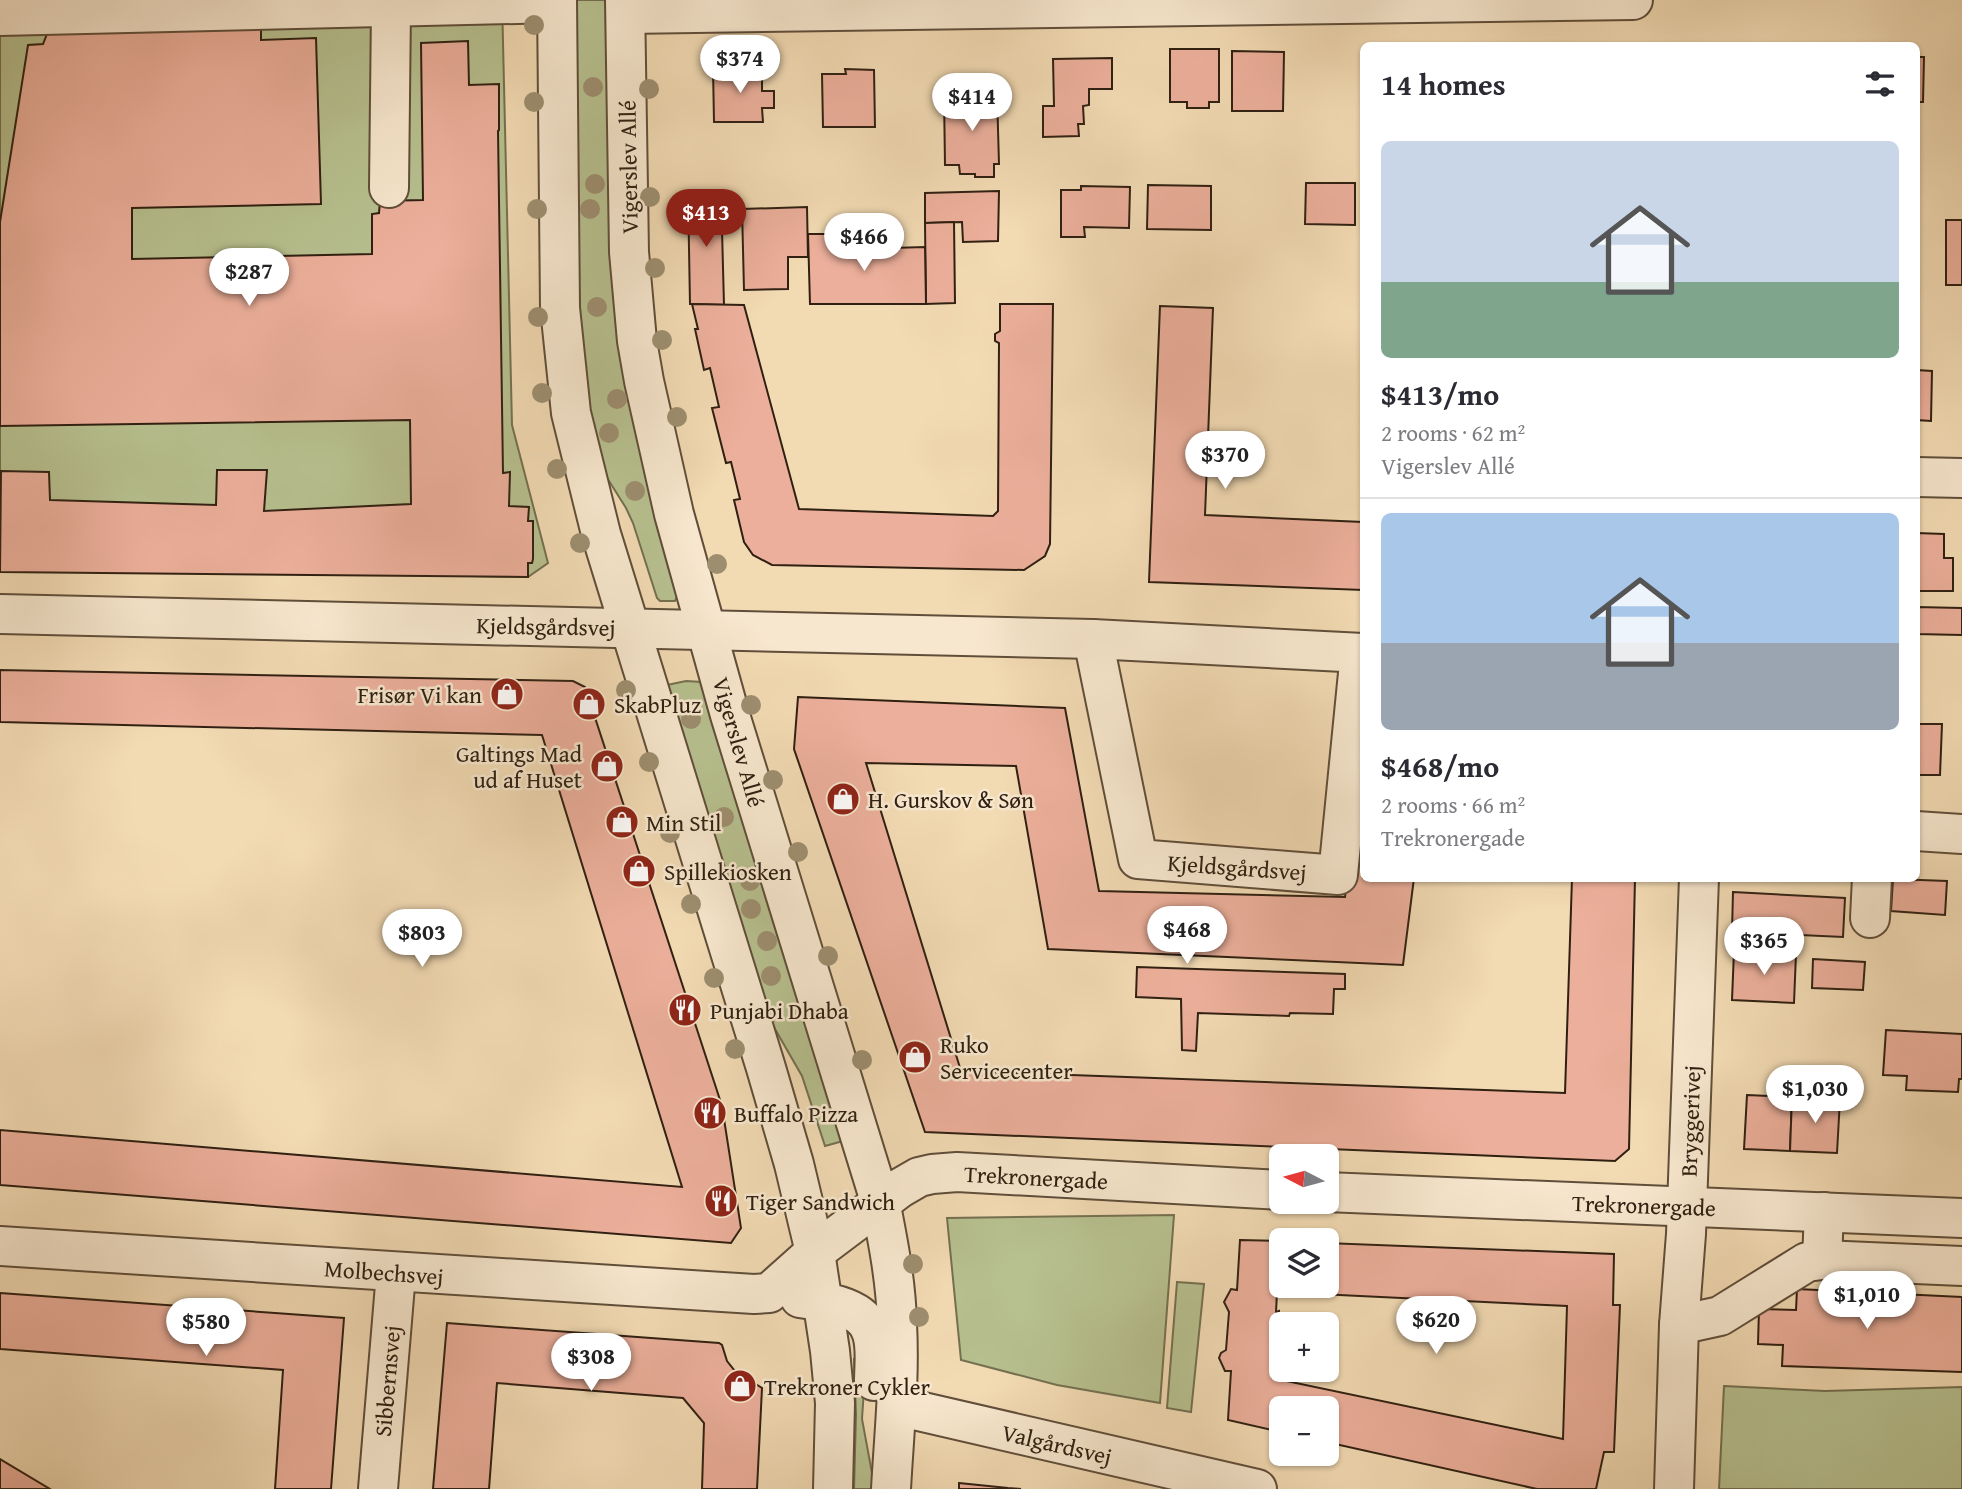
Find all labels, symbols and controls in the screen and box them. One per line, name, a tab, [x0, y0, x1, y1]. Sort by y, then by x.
pin: $374	[699, 36, 781, 95]
text: $374	[716, 41, 764, 74]
text: 14 homes	[1381, 62, 1506, 106]
icon: filters	[1861, 65, 1899, 103]
pin: $414	[931, 74, 1013, 133]
text: $414	[948, 79, 996, 112]
street label: Vigerslev Allé	[610, 100, 646, 234]
icon: home	[1577, 187, 1703, 313]
pin: $413	[665, 190, 747, 249]
text: $413	[682, 195, 730, 228]
pin: $466	[823, 214, 905, 273]
text: $466	[840, 219, 888, 252]
pin: $287	[208, 248, 290, 308]
text: $287	[225, 254, 273, 287]
text: $413/mo	[1381, 372, 1499, 416]
text: 2 rooms · 62 m²	[1381, 416, 1525, 449]
pin: $370	[1184, 432, 1266, 491]
text: $370	[1201, 437, 1249, 470]
text: Vigerslev Allé	[1381, 449, 1515, 482]
icon: home	[1577, 559, 1703, 685]
street label: Kjeldsgårdsvej	[476, 608, 616, 644]
street label: Vigerslev Allé	[705, 673, 773, 811]
shop icon: Frisør Vi kan	[488, 675, 526, 713]
place label: Frisør Vi kan	[357, 678, 482, 711]
shop icon: SkabPluz	[570, 685, 608, 723]
place label: SkabPluz	[614, 688, 701, 721]
place label: Galtings Mad ud af Huset	[456, 737, 583, 796]
text: $468/mo	[1381, 744, 1499, 788]
shop icon: Galtings Mad ud af Huset	[588, 747, 626, 785]
shop icon: H. Gurskov & Søn	[824, 780, 862, 818]
place label: H. Gurskov & Søn	[868, 783, 1034, 816]
text: 2 rooms · 66 m²	[1381, 788, 1525, 821]
shop icon: Min Stil	[603, 803, 641, 841]
place label: Min Stil	[646, 806, 722, 839]
text: Trekronergade	[1381, 821, 1525, 854]
street label: Kjeldsgårdsvej	[1166, 846, 1308, 888]
shop icon: Spillekiosken	[620, 852, 658, 890]
place label: Spillekiosken	[664, 855, 792, 888]
pin: $468	[1146, 906, 1228, 966]
pin: $803	[381, 909, 463, 969]
text: $468	[1163, 912, 1211, 945]
text: $803	[398, 915, 446, 948]
pin: $365	[1723, 918, 1805, 977]
text: $365	[1740, 923, 1788, 956]
restaurant icon: Punjabi Dhaba	[666, 991, 704, 1029]
place label: Punjabi Dhaba	[710, 994, 849, 1027]
place label: Ruko Servicecenter	[940, 1028, 1073, 1087]
shop icon: Ruko Servicecenter	[896, 1038, 934, 1076]
street label: Bryggerivej	[1672, 1065, 1708, 1177]
pin: $1,030	[1758, 1066, 1872, 1125]
text: $1,030	[1782, 1071, 1848, 1104]
restaurant icon: Buffalo Pizza	[691, 1094, 729, 1132]
place label: Buffalo Pizza	[734, 1097, 858, 1130]
north arrow	[1269, 1144, 1339, 1214]
map controls	[1269, 1144, 1339, 1466]
street label: Trekronergade	[963, 1157, 1109, 1197]
restaurant icon: Tiger Sandwich	[702, 1182, 740, 1220]
place label: Tiger Sandwich	[746, 1185, 895, 1218]
street label: Trekronergade	[1571, 1186, 1717, 1224]
button: layers	[1269, 1228, 1339, 1298]
street label: Molbechsvej	[323, 1251, 445, 1293]
pin: $1,010	[1810, 1272, 1924, 1331]
text: $1,010	[1834, 1277, 1900, 1310]
pin: $620	[1395, 1296, 1477, 1356]
pin: $580	[165, 1298, 247, 1358]
text: $620	[1412, 1302, 1460, 1335]
text: $580	[182, 1304, 230, 1337]
button: +	[1269, 1312, 1339, 1382]
street label: Sibbernsvej	[366, 1324, 408, 1438]
pin: $308	[550, 1334, 632, 1393]
text: $308	[567, 1339, 615, 1372]
shop icon: Trekroner Cykler	[721, 1367, 759, 1405]
place label: Trekroner Cykler	[764, 1370, 930, 1403]
button: −	[1269, 1396, 1339, 1466]
street label: Valgårdsvej	[999, 1415, 1115, 1473]

